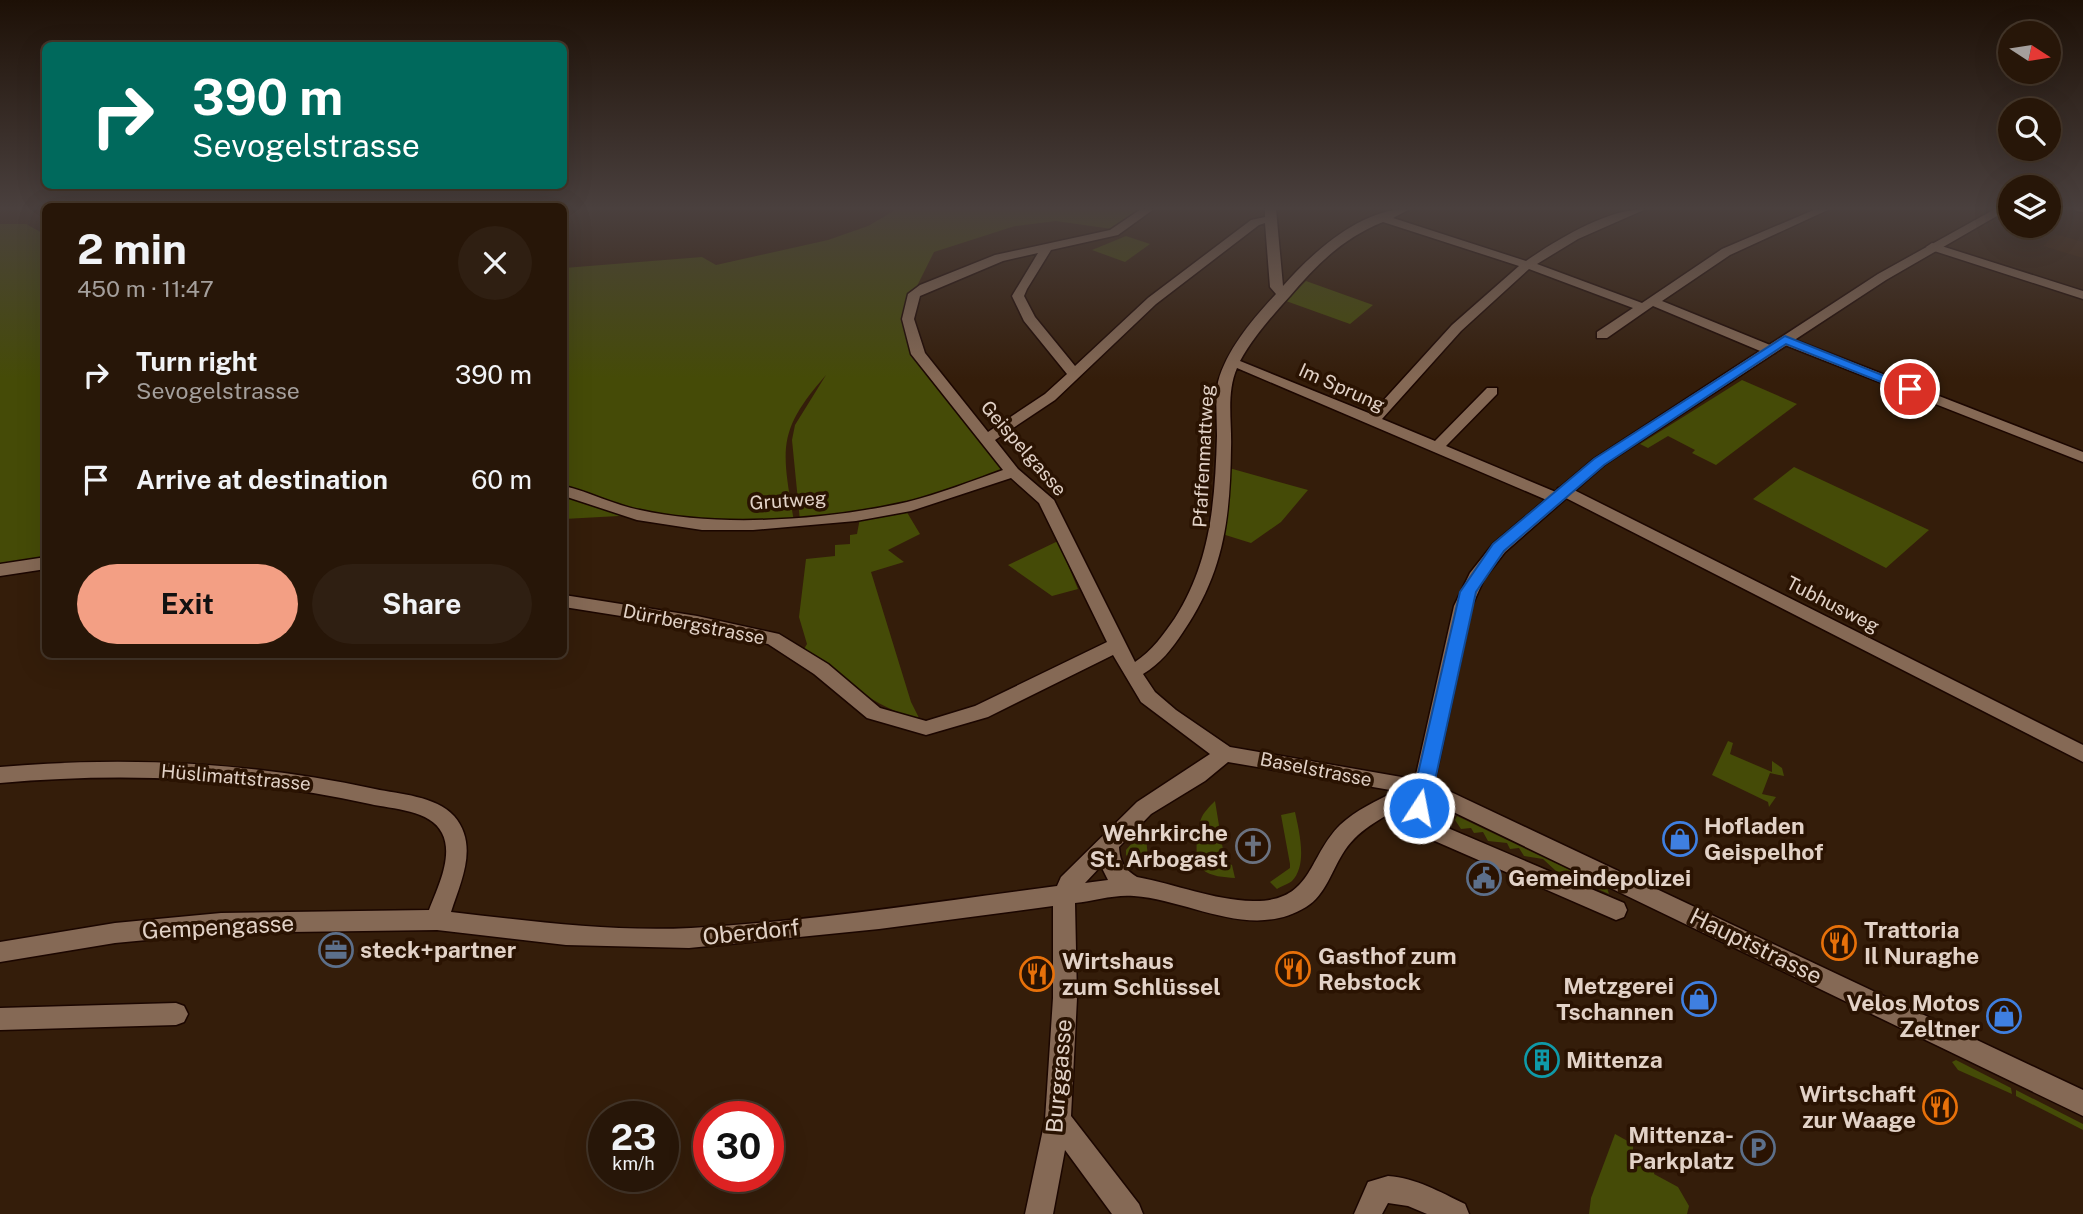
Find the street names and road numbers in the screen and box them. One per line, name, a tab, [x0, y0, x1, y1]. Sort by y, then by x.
street label: Im Sprung	[1296, 358, 1389, 416]
street label: Pfaffenmattweg	[1188, 384, 1218, 528]
street label: Geispelgasse	[977, 396, 1071, 500]
street label: Grutweg	[749, 486, 827, 514]
street label: Tubhusweg	[1783, 571, 1883, 637]
street label: Dürrbergstrasse	[621, 599, 767, 649]
street label: Baselstrasse	[1258, 747, 1374, 791]
street label: Hüslimattstrasse	[160, 759, 312, 795]
street label: Hauptstrasse	[1686, 902, 1827, 989]
street label: Gempengasse	[141, 909, 295, 944]
street label: Oberdorf	[701, 913, 801, 950]
street label: Burggasse	[1040, 1018, 1077, 1134]

